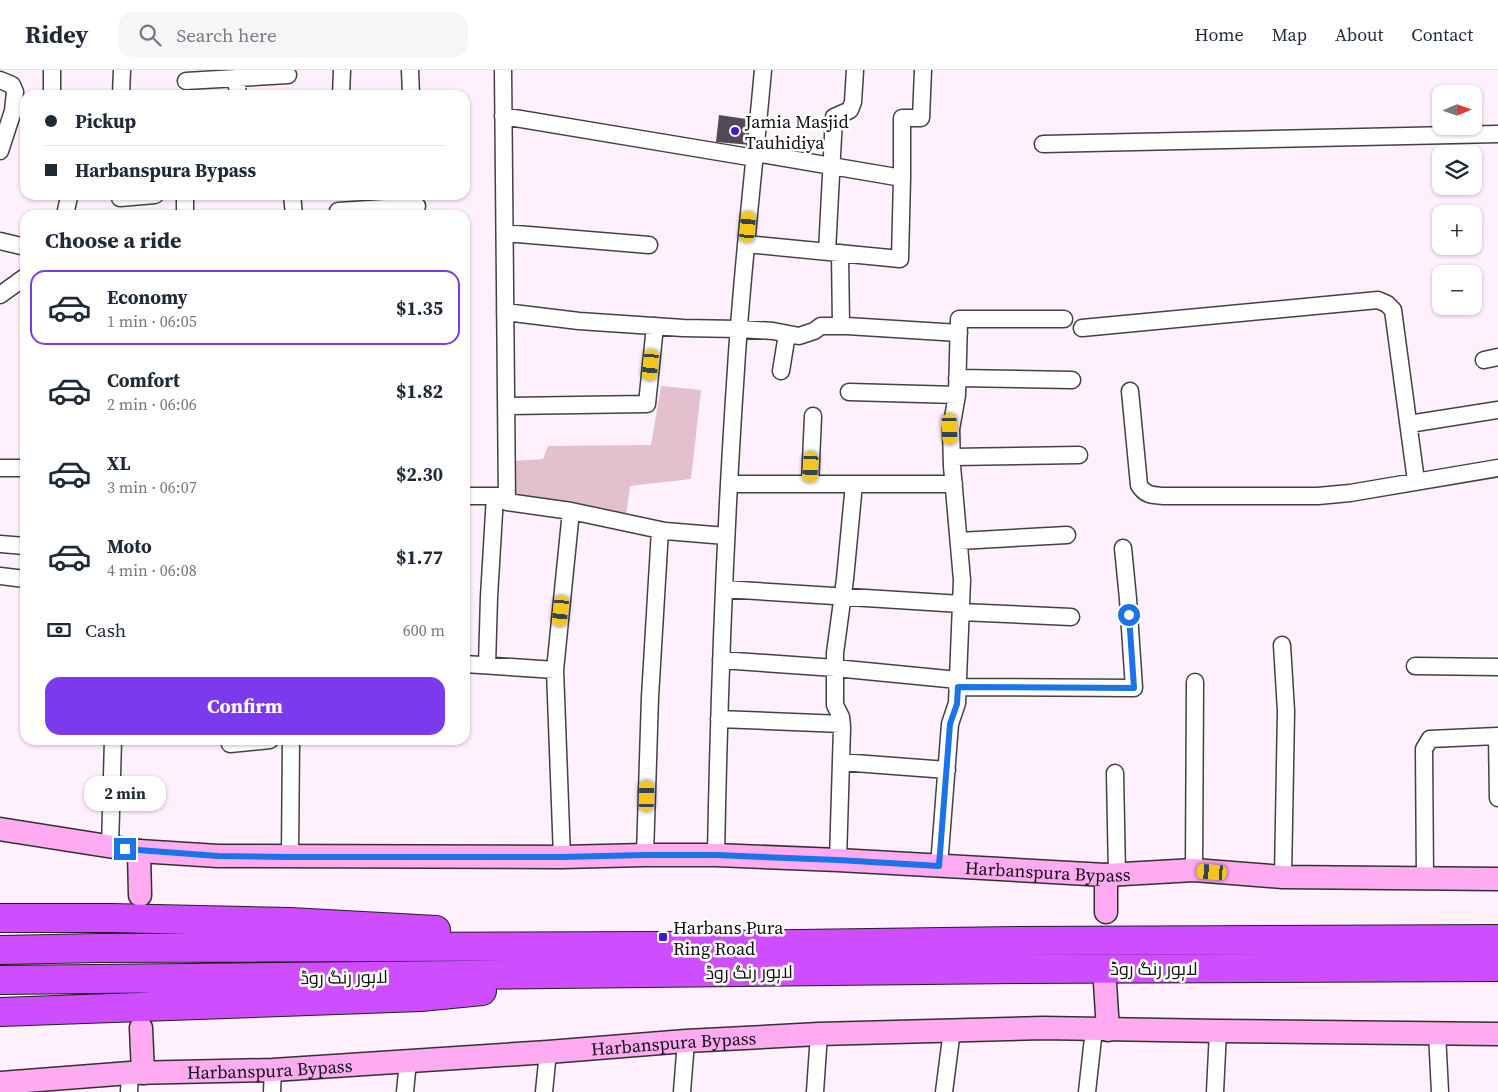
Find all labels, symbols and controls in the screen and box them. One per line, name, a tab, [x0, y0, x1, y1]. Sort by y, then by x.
search box	[118, 12, 468, 57]
text: Ridey	[25, 18, 88, 51]
icon: search	[136, 21, 164, 49]
text: Search here	[176, 22, 277, 48]
text: Home	[1195, 22, 1244, 47]
text: Map	[1272, 22, 1307, 47]
text: About	[1335, 22, 1383, 47]
text: Contact	[1411, 22, 1473, 47]
north arrow	[1432, 85, 1482, 135]
map controls	[1432, 85, 1482, 315]
text: Pickup	[75, 108, 136, 134]
place label: Jamia Masjid Tauhidiya	[744, 109, 849, 155]
marker: Jamia Masjid Tauhidiya	[729, 125, 741, 137]
button: layers	[1432, 145, 1482, 195]
text: Harbanspura Bypass	[75, 157, 256, 183]
button: +	[1432, 205, 1482, 255]
car	[739, 211, 756, 243]
text: Choose a ride	[45, 225, 182, 255]
button: −	[1432, 265, 1482, 315]
text: Economy	[107, 284, 188, 310]
icon: car	[47, 285, 92, 330]
text: $1.35	[396, 295, 443, 321]
text: 1 min · 06:05	[107, 310, 197, 332]
car	[641, 349, 660, 381]
text: Comfort	[107, 367, 180, 393]
icon: car	[47, 368, 92, 413]
text: $1.82	[396, 378, 443, 404]
text: 2 min · 06:06	[107, 393, 197, 415]
car	[941, 414, 958, 444]
text: XL	[107, 450, 130, 476]
icon: car	[47, 451, 92, 496]
car	[802, 452, 819, 482]
text: $2.30	[396, 461, 443, 487]
text: 3 min · 06:07	[107, 476, 197, 498]
text: Moto	[107, 533, 152, 559]
icon: car	[47, 534, 92, 579]
text: $1.77	[396, 544, 443, 570]
text: 4 min · 06:08	[107, 559, 197, 581]
car	[551, 595, 570, 627]
route start	[1118, 604, 1140, 626]
icon: cash	[45, 616, 73, 644]
text: Cash	[85, 617, 126, 643]
text: 600 m	[403, 619, 445, 641]
button: Confirm	[45, 677, 445, 735]
callout: 2 min	[84, 776, 166, 812]
car	[639, 781, 654, 811]
text: 2 min	[104, 782, 146, 804]
route end	[114, 838, 136, 860]
street label: Harbanspura Bypass	[964, 855, 1131, 888]
car	[1196, 863, 1227, 881]
place label: Harbans Pura Ring Road	[673, 915, 784, 961]
marker: Harbans Pura Ring Road	[657, 931, 669, 943]
street label: لاہور رنگ روڈ	[1110, 956, 1198, 981]
street label: لاہور رنگ روڈ	[705, 959, 793, 985]
street label: لاہور رنگ روڈ	[300, 964, 388, 990]
street label: Harbanspura Bypass	[590, 1025, 757, 1061]
street label: Harbanspura Bypass	[187, 1052, 353, 1084]

